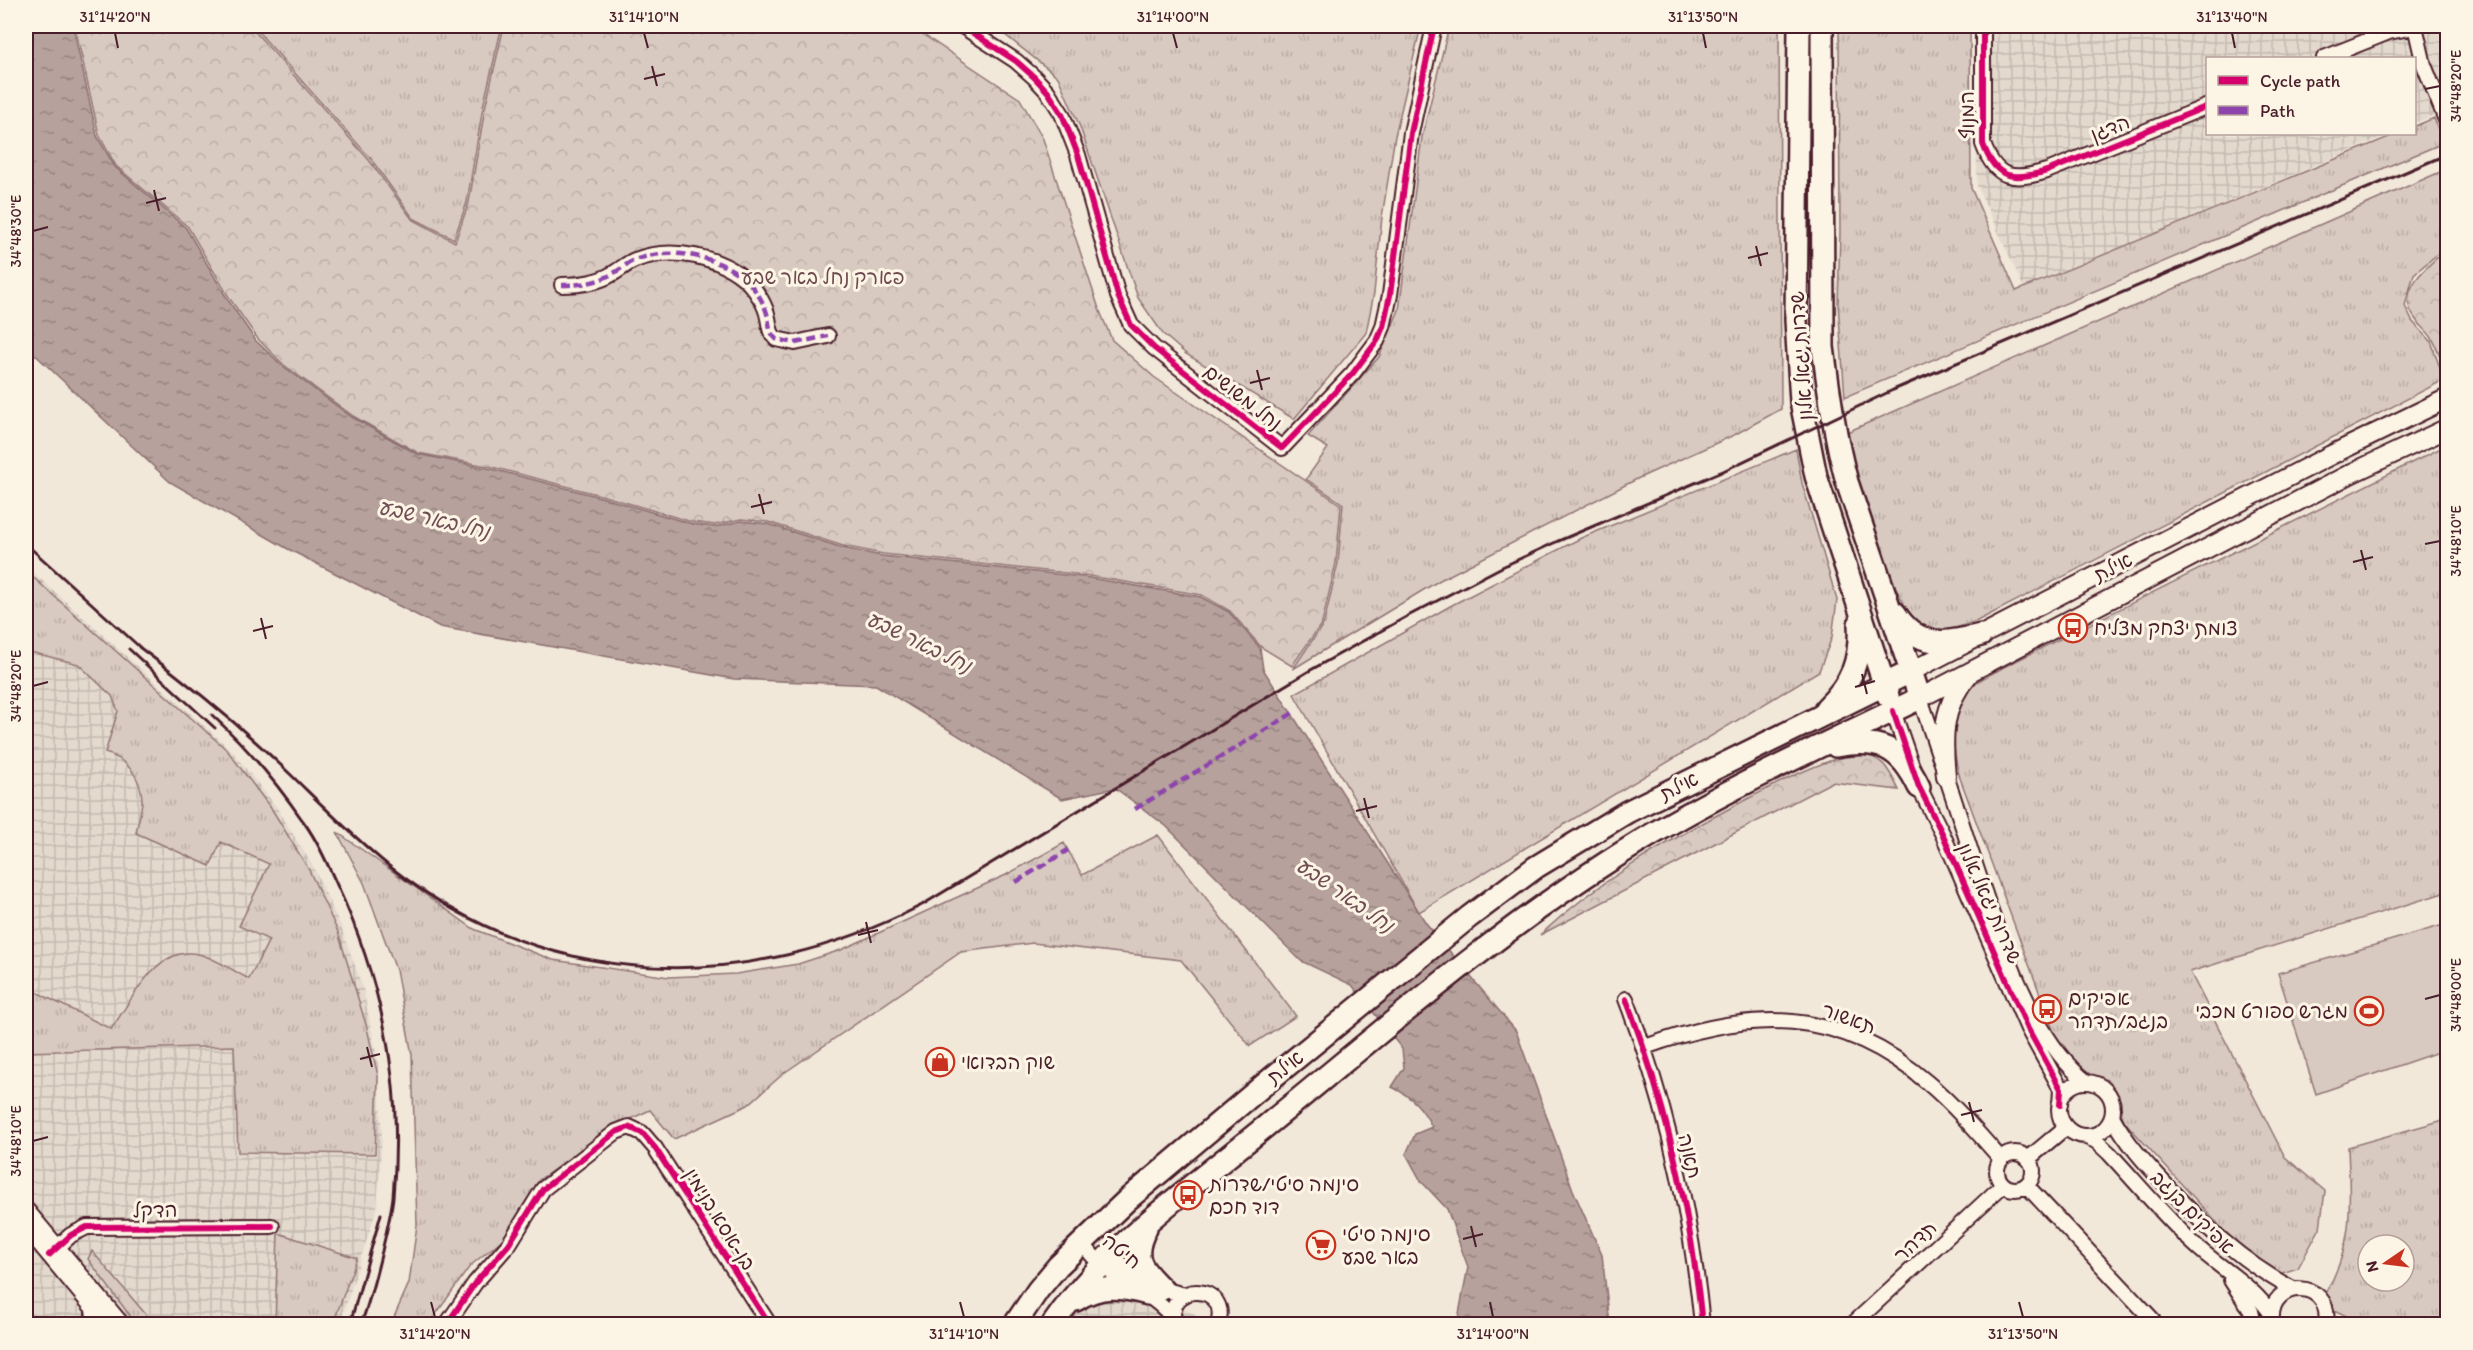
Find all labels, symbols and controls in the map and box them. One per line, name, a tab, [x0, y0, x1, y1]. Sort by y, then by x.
text: 31°14'20"N	[79, 8, 151, 26]
text: 31°14'10"N	[609, 8, 679, 26]
text: 31°14'00"N	[1137, 8, 1209, 26]
text: 31°13'50"N	[1668, 8, 1738, 26]
text: 31°13'40"N	[2196, 8, 2268, 26]
text: 34°48'20"E	[2447, 50, 2465, 122]
legend	[2206, 57, 2416, 135]
text: Cycle path	[2260, 70, 2341, 92]
street label: המנוף	[1955, 91, 1979, 139]
text: Path	[2260, 100, 2295, 122]
street label: הדגן	[2087, 109, 2134, 148]
text: 34°48'30"E	[7, 195, 25, 267]
park label: פארק נחל באר שבע	[741, 265, 905, 289]
street label: שדרות יגאל אלון	[1784, 290, 1818, 422]
street label: נחל משושים	[1199, 359, 1287, 435]
water label: נחל באר שבע	[376, 494, 494, 544]
text: 34°48'10"E	[2447, 505, 2465, 577]
street label: אילת	[2089, 547, 2136, 587]
water label: נחל באר שבע	[863, 605, 977, 678]
bus stop icon: צומת יצחק מצליח	[2057, 612, 2089, 644]
place label: צומת יצחק מצליח	[2094, 616, 2238, 640]
text: 34°48'20"E	[7, 650, 25, 722]
street label: אילת	[1655, 766, 1702, 806]
street label: שדרות יגאל אלון	[1953, 839, 2027, 967]
water label: נחל באר שבע	[1292, 852, 1400, 938]
text: 34°48'00"E	[2447, 958, 2465, 1032]
place label: אפיקים בנגב/תדהר	[2068, 986, 2168, 1033]
bus stop icon: אפיקים בנגב/תדהר	[2031, 993, 2063, 1025]
sports icon: מגרש ספורט מכבי	[2353, 995, 2385, 1027]
street label: תאשור	[1819, 997, 1879, 1039]
place label: מגרש ספורט מכבי	[2195, 999, 2348, 1023]
street label: אילת	[1261, 1045, 1308, 1090]
shop icon: שוק הבדואי	[924, 1046, 956, 1078]
place label: שוק הבדואי	[961, 1050, 1055, 1075]
text: 34°48'10"E	[7, 1105, 25, 1177]
street label: תאנה	[1673, 1131, 1707, 1181]
street label: בן-אסא בנימין	[678, 1164, 761, 1275]
street label: אפיקים בנגב	[2146, 1165, 2240, 1259]
place label: סינמה סיטי/שדרות דוד חכם	[1208, 1172, 1359, 1219]
bus stop icon: סינמה סיטי/שדרות דוד חכם	[1172, 1179, 1204, 1211]
street label: הדקל	[132, 1198, 178, 1222]
street label: תדהר	[1889, 1215, 1941, 1267]
place label: סינמה סיטי באר שבע	[1342, 1222, 1431, 1269]
street label: חיטה	[1098, 1228, 1146, 1274]
supermarket icon: סינמה סיטי באר שבע	[1305, 1229, 1337, 1261]
north arrow	[2356, 1233, 2416, 1293]
text: N	[2361, 1259, 2382, 1274]
text: 31°14'20"N	[399, 1325, 471, 1343]
text: 31°14'10"N	[929, 1325, 999, 1343]
text: 31°14'00"N	[1457, 1325, 1529, 1343]
text: 31°13'50"N	[1988, 1325, 2058, 1343]

